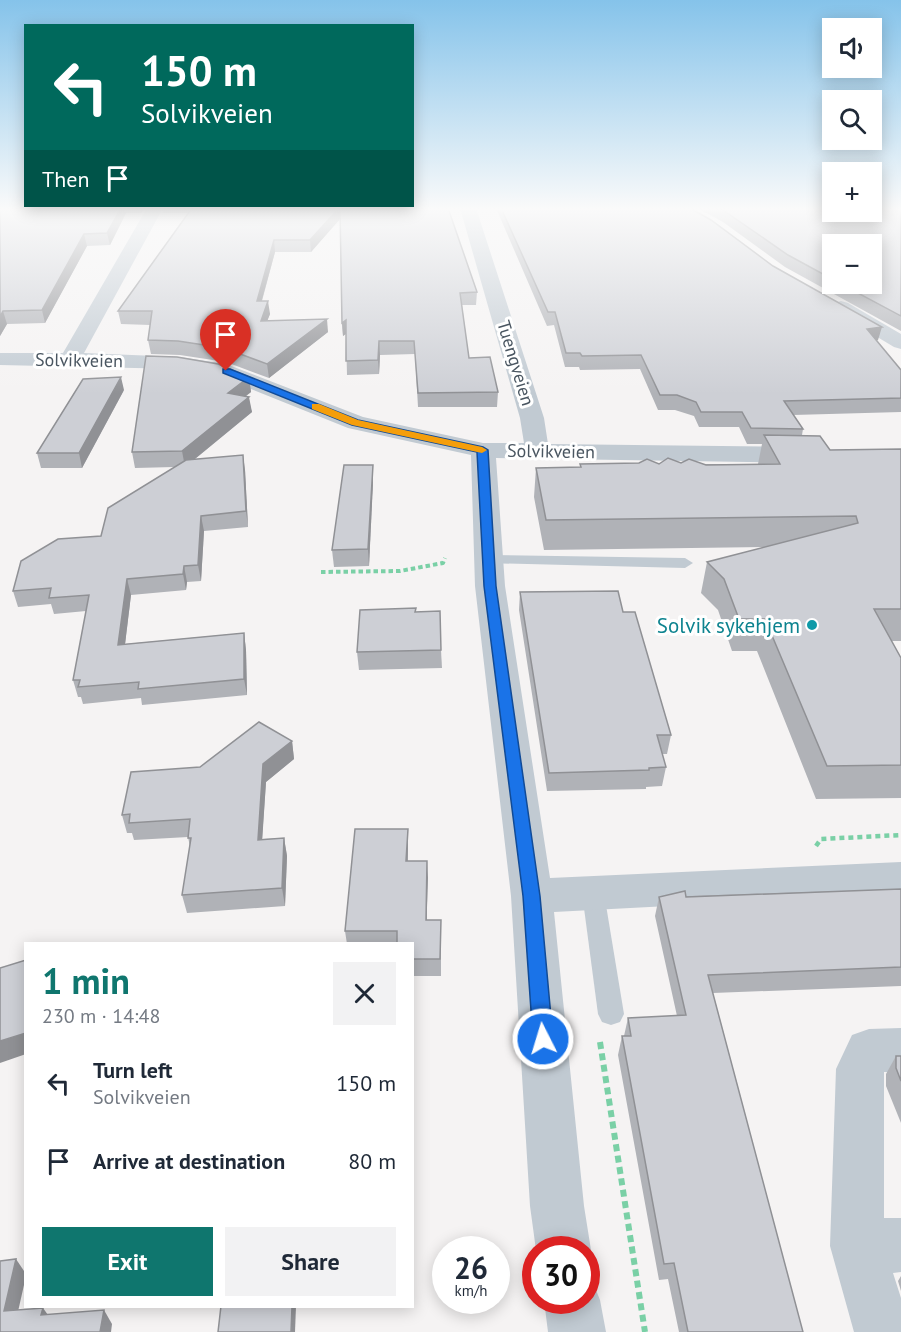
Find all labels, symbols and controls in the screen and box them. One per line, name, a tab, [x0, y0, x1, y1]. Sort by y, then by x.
map controls	[822, 18, 882, 294]
button: sound	[822, 18, 882, 78]
text: 150 m	[141, 43, 257, 98]
icon: left	[42, 48, 120, 126]
button: search	[822, 90, 882, 150]
text: Solvikveien	[141, 96, 273, 130]
icon: arrive	[101, 162, 134, 195]
button: +	[822, 162, 882, 222]
text: Then	[42, 165, 89, 193]
button: −	[822, 234, 882, 294]
pin	[200, 309, 251, 371]
icon: arrive	[209, 318, 242, 351]
street label: Tuengveien	[492, 318, 540, 408]
street label: Solvikveien	[35, 348, 123, 372]
street label: Solvikveien	[507, 439, 595, 463]
place label: Solvik sykehjem	[657, 612, 800, 639]
marker: Solvik sykehjem	[805, 618, 819, 632]
text: 1 min	[42, 957, 130, 1004]
button: close	[333, 962, 396, 1025]
text: 230 m · 14:48	[42, 1003, 160, 1029]
position arrow	[511, 1007, 575, 1071]
text: Turn left	[93, 1056, 173, 1084]
icon: left	[42, 1067, 75, 1100]
text: 150 m	[336, 1069, 396, 1097]
text: Solvikveien	[93, 1084, 191, 1110]
icon: arrive	[42, 1145, 75, 1178]
text: Arrive at destination	[93, 1147, 285, 1175]
text: 80 m	[348, 1147, 396, 1175]
button: Exit	[42, 1227, 213, 1296]
button: Share	[225, 1227, 396, 1296]
speed limit sign: 30	[522, 1236, 600, 1314]
text: 26	[454, 1248, 488, 1287]
text: km/h	[455, 1281, 487, 1300]

